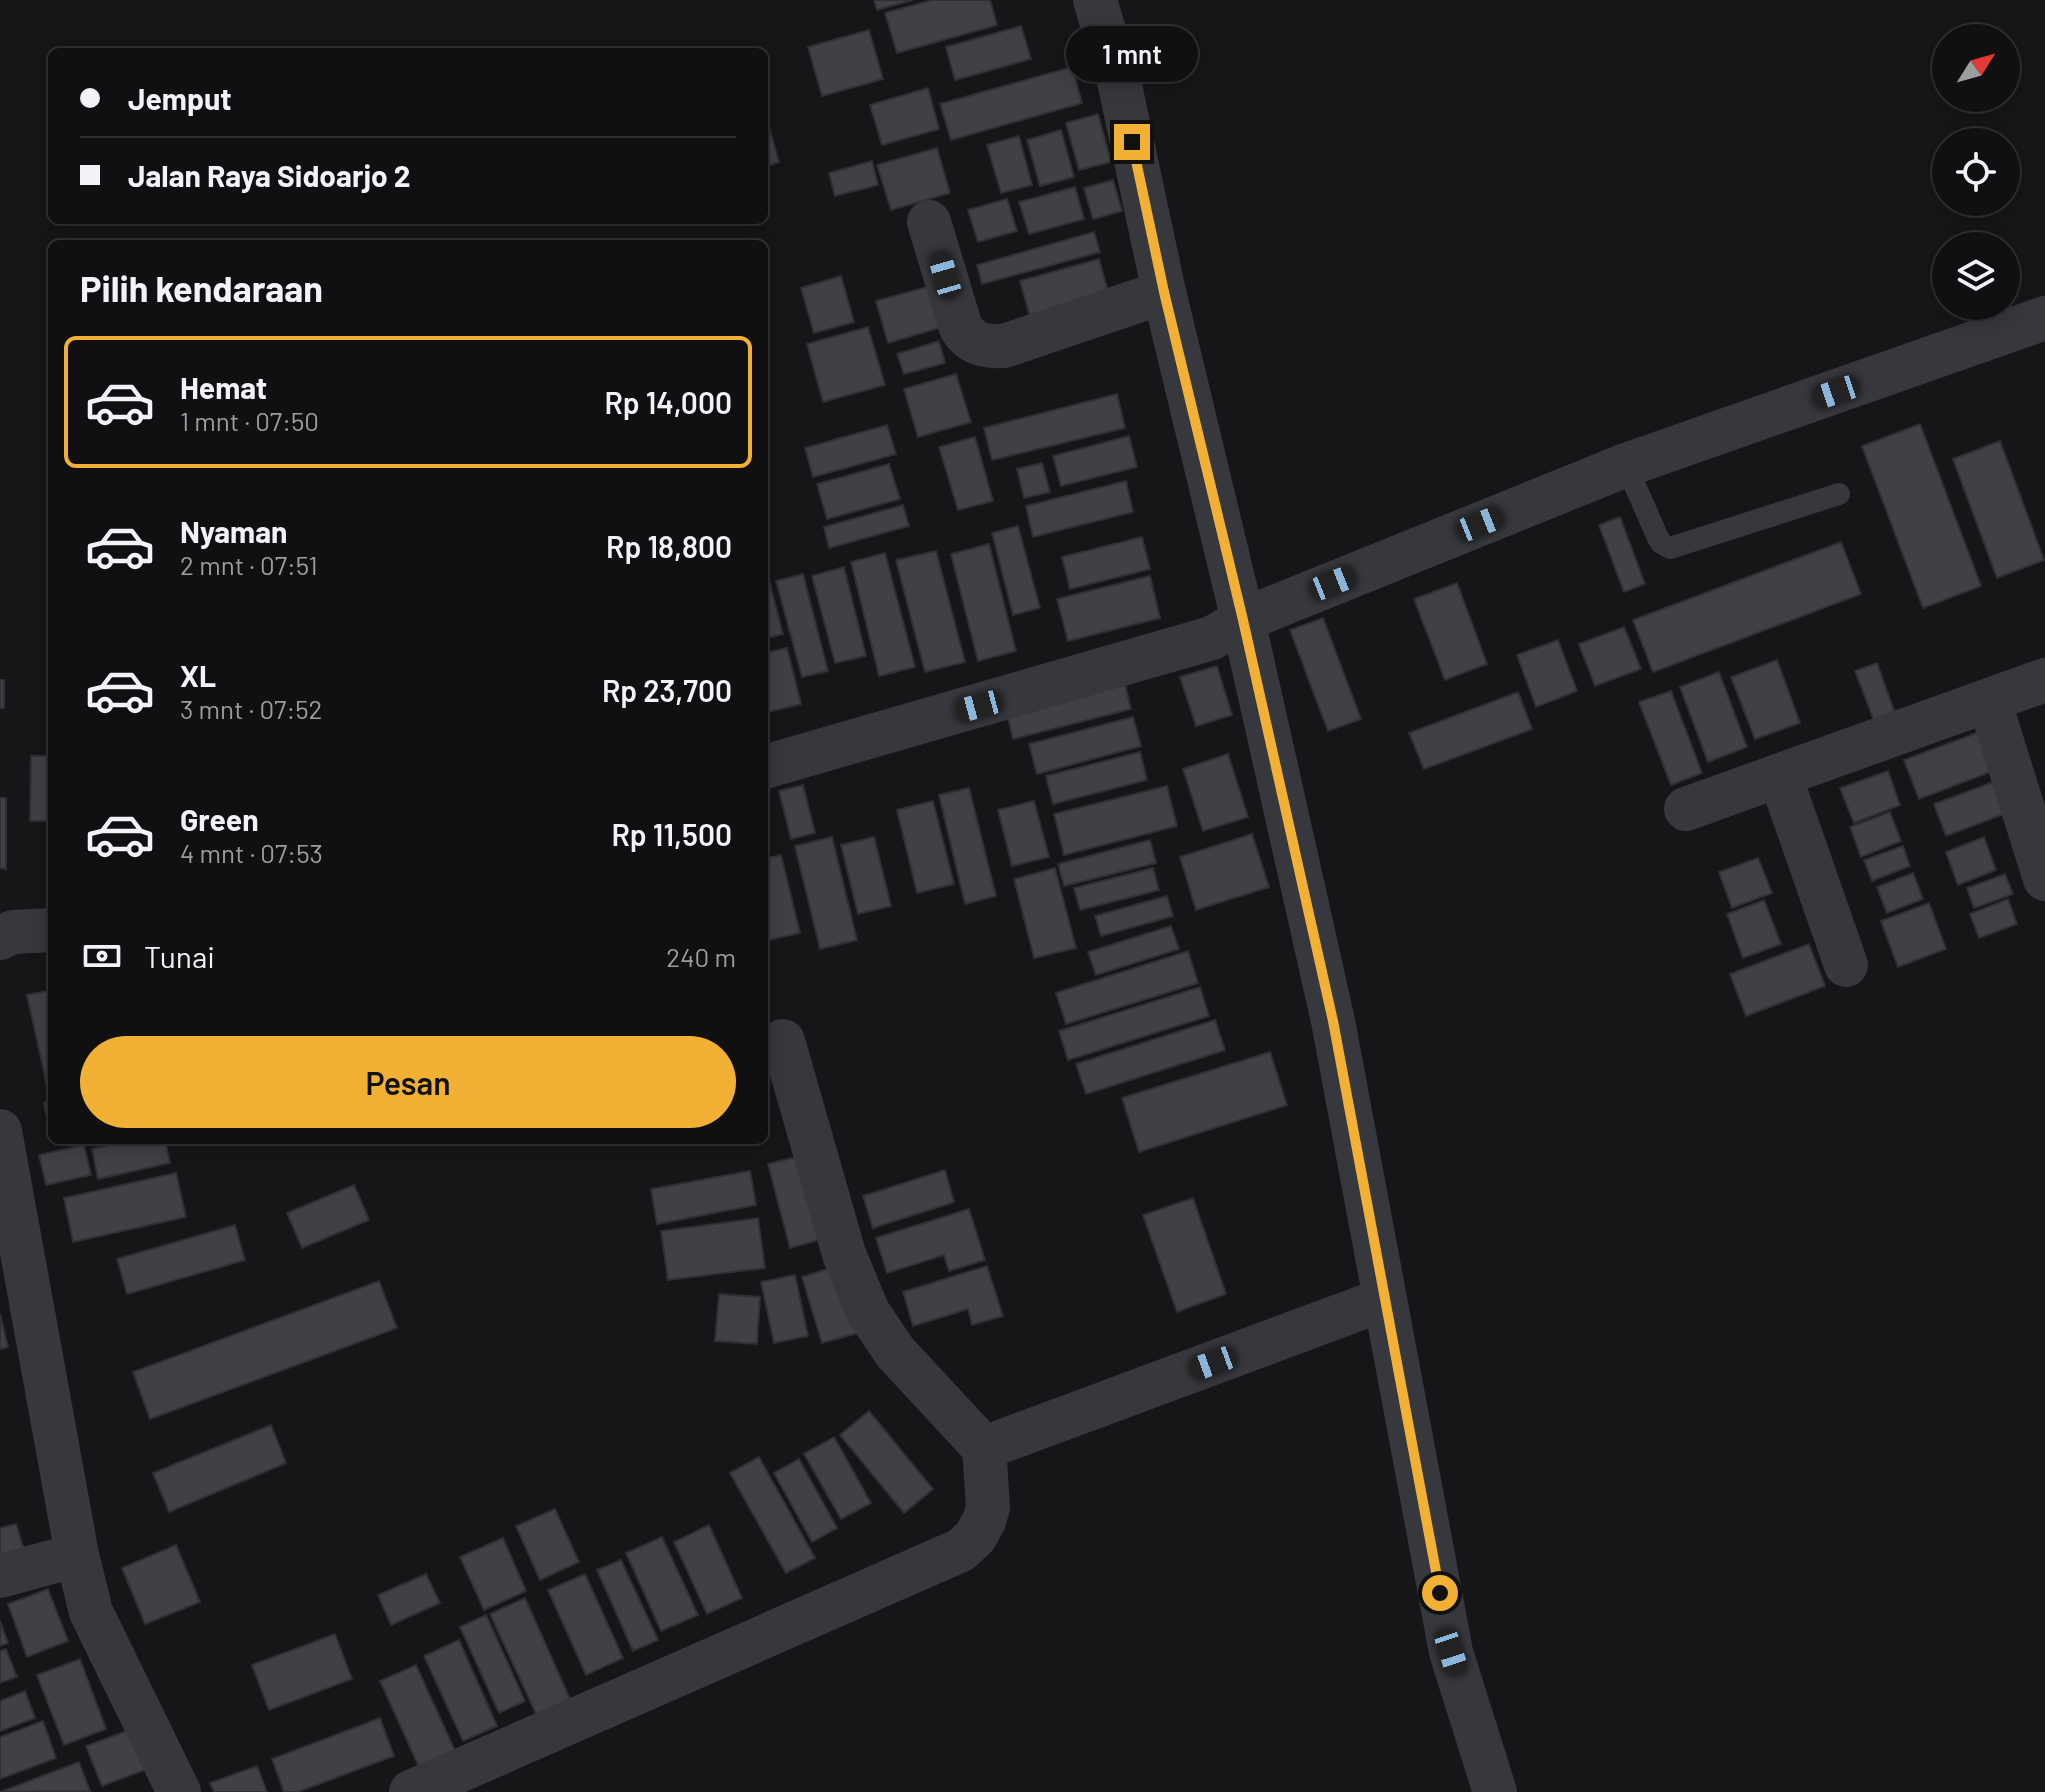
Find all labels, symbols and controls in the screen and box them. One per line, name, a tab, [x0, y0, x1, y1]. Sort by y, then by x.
north arrow	[1932, 24, 2020, 112]
map controls	[1932, 24, 2020, 320]
callout: 1 mnt	[1066, 26, 1198, 82]
text: 1 mnt	[1102, 38, 1162, 69]
text: Jemput	[128, 80, 232, 116]
route end	[1114, 124, 1150, 160]
button: locate	[1932, 128, 2020, 216]
text: Jalan Raya Sidoarjo 2	[128, 157, 411, 193]
button: layers	[1932, 232, 2020, 320]
car	[927, 249, 963, 301]
text: Pilih kendaraan	[80, 266, 323, 309]
icon: car	[84, 366, 156, 438]
text: Hemat	[180, 369, 267, 405]
car	[1809, 373, 1863, 411]
text: Rp 14,000	[604, 384, 732, 420]
text: 1 mnt · 07:50	[180, 405, 319, 436]
car	[1453, 504, 1507, 544]
icon: car	[84, 510, 156, 582]
text: Nyaman	[180, 513, 287, 549]
text: Rp 18,800	[606, 528, 732, 564]
text: 2 mnt · 07:51	[180, 549, 318, 580]
car	[1306, 563, 1360, 603]
icon: car	[84, 654, 156, 726]
text: XL	[180, 657, 216, 693]
text: Rp 23,700	[602, 672, 732, 708]
car	[953, 688, 1005, 724]
text: 3 mnt · 07:52	[180, 693, 323, 724]
icon: car	[84, 798, 156, 870]
text: Green	[180, 801, 259, 837]
text: Rp 11,500	[611, 816, 732, 852]
text: 4 mnt · 07:53	[180, 837, 323, 868]
icon: cash	[80, 934, 124, 978]
text: Tunai	[144, 938, 215, 974]
text: 240 m	[666, 941, 736, 972]
button: Pesan	[80, 1036, 736, 1128]
car	[1186, 1344, 1240, 1382]
route start	[1422, 1575, 1458, 1611]
car	[1432, 1625, 1470, 1679]

